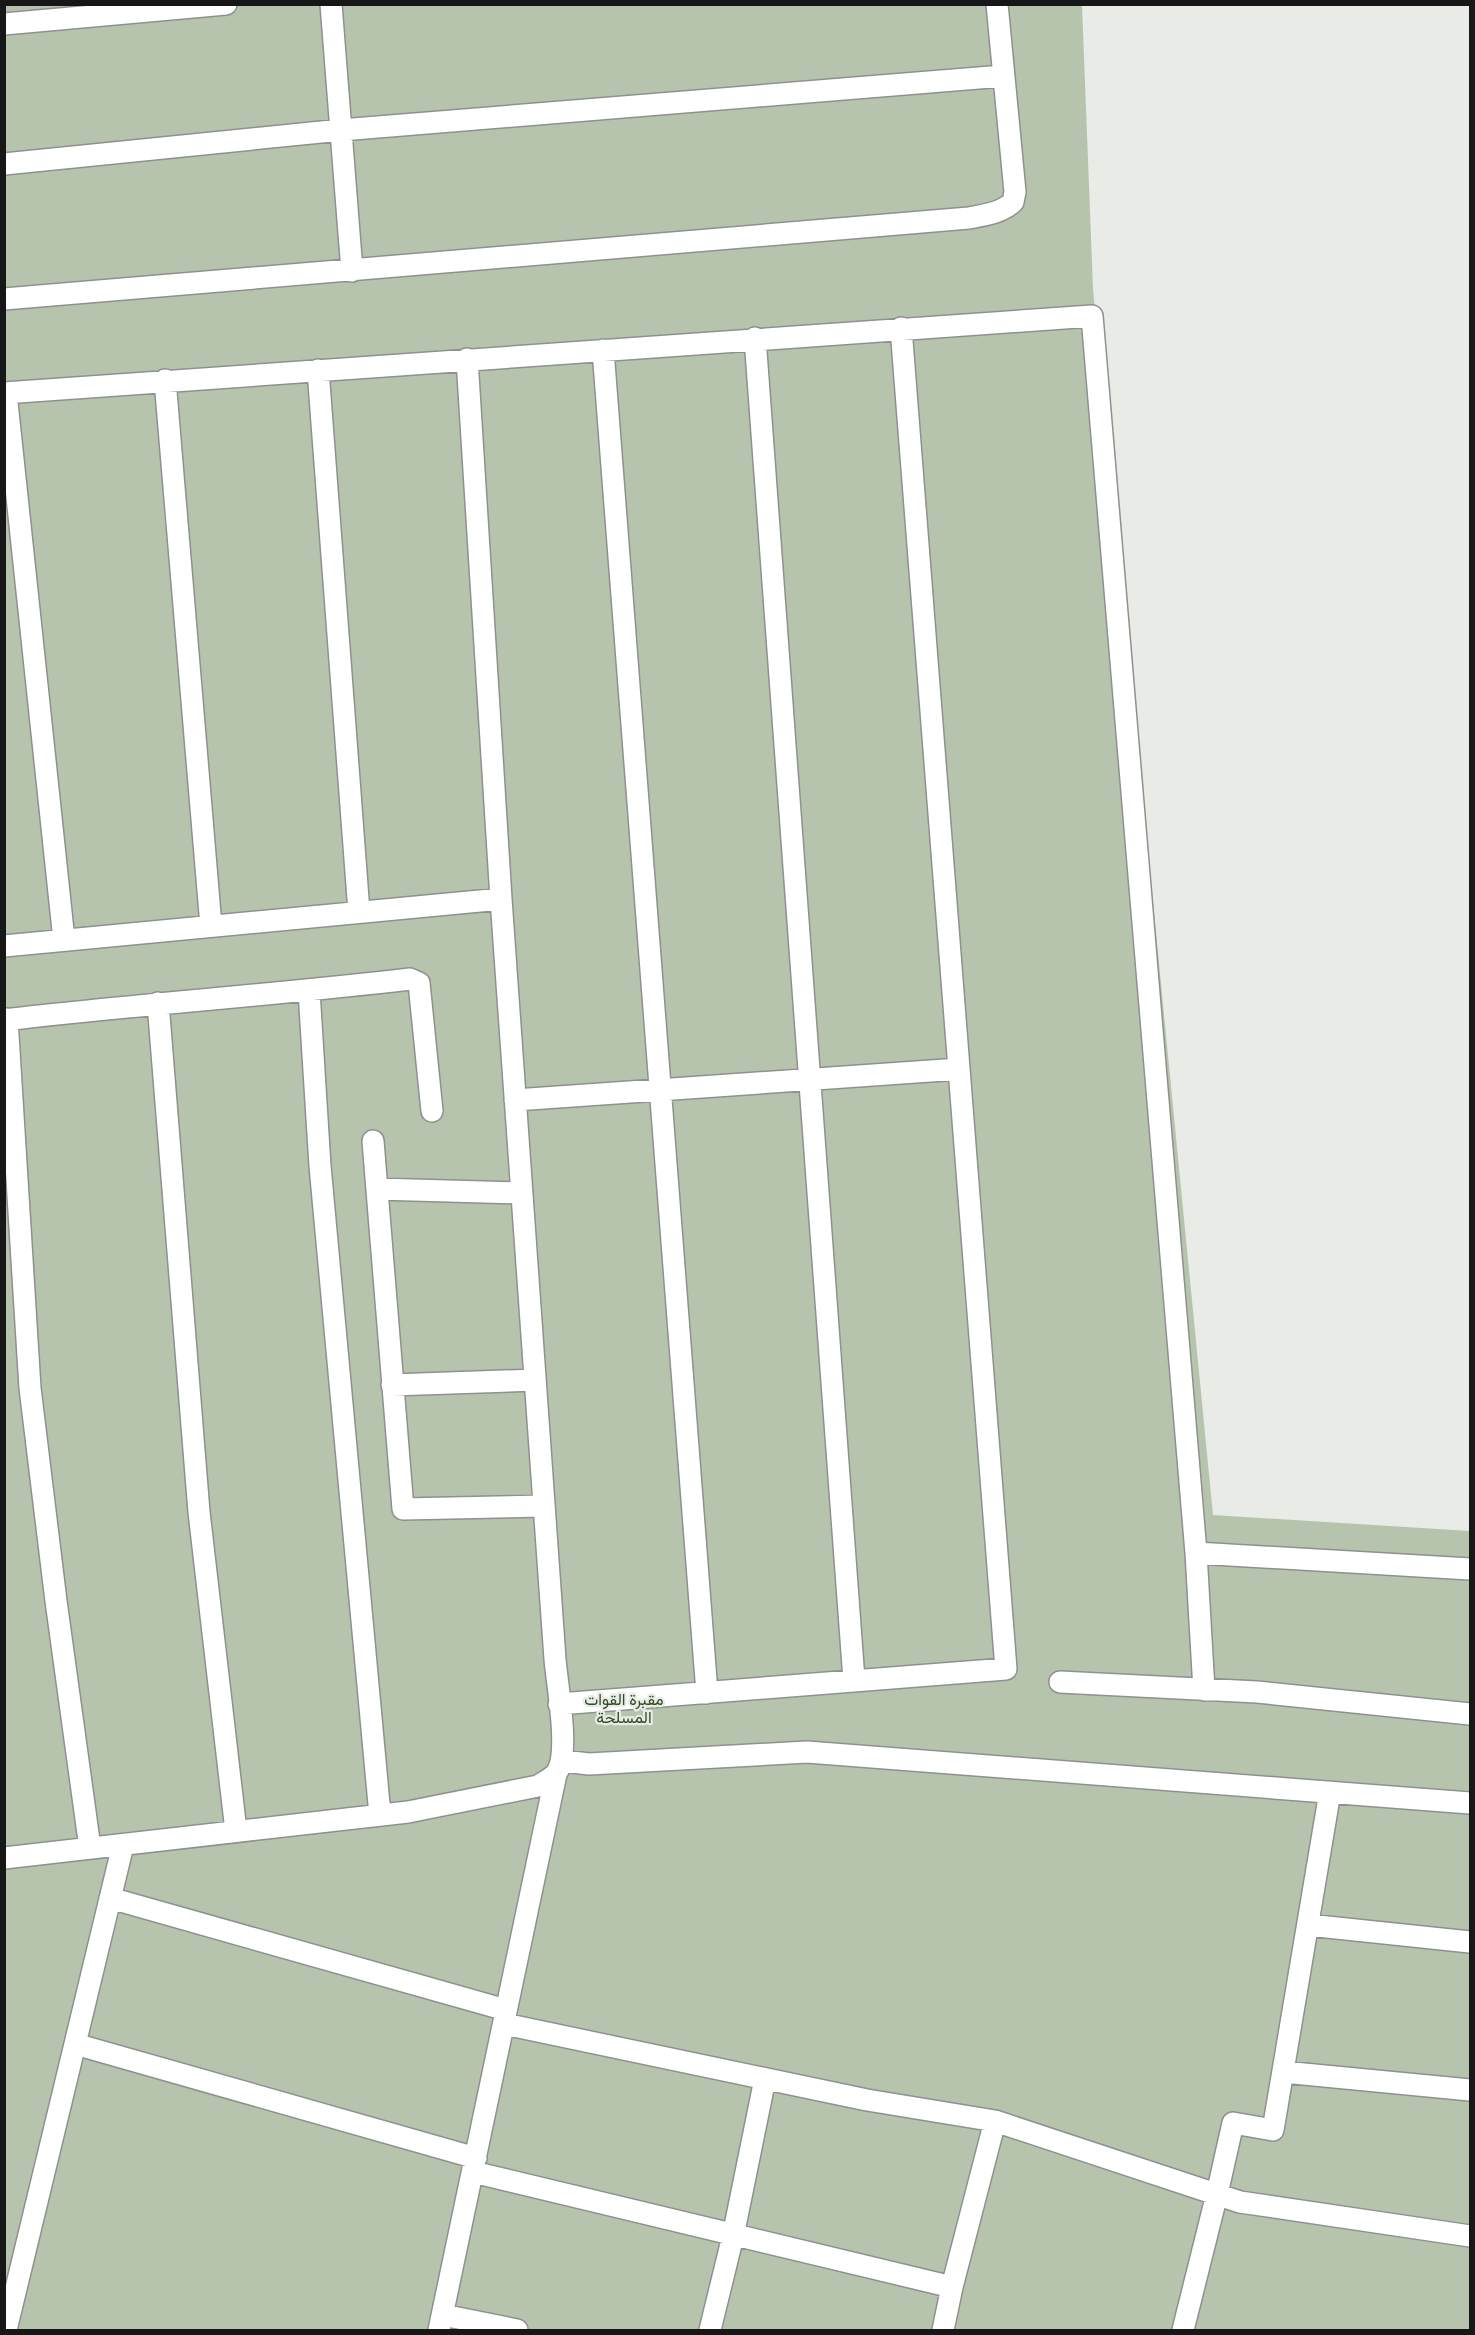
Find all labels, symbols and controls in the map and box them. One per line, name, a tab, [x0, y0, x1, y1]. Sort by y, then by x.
park label: مقبرة القوات المسلحة	[584, 1691, 664, 1729]

